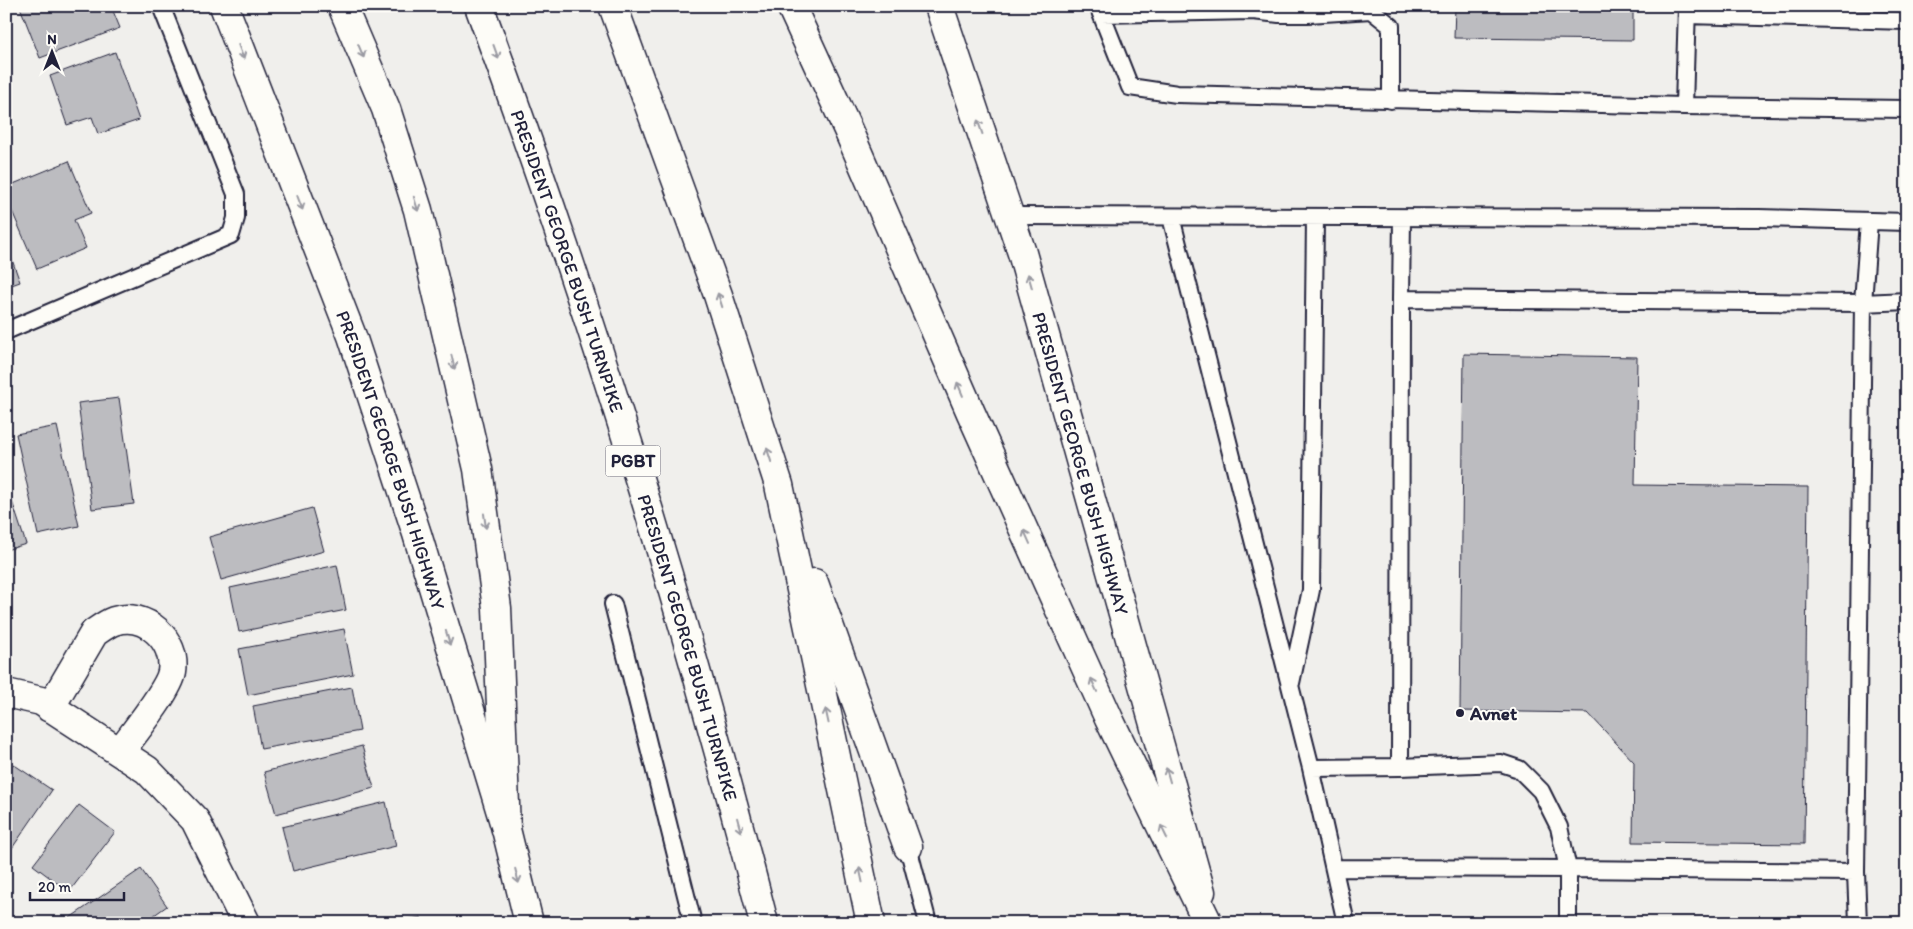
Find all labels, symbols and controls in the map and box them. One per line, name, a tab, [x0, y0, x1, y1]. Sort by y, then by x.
north arrow	[28, 28, 78, 78]
text: N	[47, 31, 57, 48]
one-way arrow	[357, 43, 367, 58]
one-way arrow	[237, 44, 246, 59]
one-way arrow	[492, 44, 501, 59]
street label: PRESIDENT GEORGE BUSH TURNPIKE	[506, 106, 629, 415]
one-way arrow	[974, 119, 984, 135]
one-way arrow	[296, 195, 305, 210]
one-way arrow	[411, 195, 421, 211]
one-way arrow	[1024, 274, 1034, 290]
one-way arrow	[714, 293, 724, 309]
street label: PRESIDENT GEORGE BUSH HIGHWAY	[332, 307, 451, 612]
street label: PRESIDENT GEORGE BUSH HIGHWAY	[1028, 309, 1134, 617]
one-way arrow	[449, 353, 458, 369]
one-way arrow	[955, 382, 965, 397]
road number: PGBT	[606, 446, 660, 476]
one-way arrow	[764, 448, 773, 463]
street label: PRESIDENT GEORGE BUSH TURNPIKE	[633, 491, 743, 803]
one-way arrow	[480, 513, 490, 529]
one-way arrow	[1022, 530, 1031, 545]
one-way arrow	[444, 630, 454, 646]
one-way arrow	[1089, 678, 1098, 693]
place label: Avnet	[1469, 702, 1517, 725]
marker: Avnet	[1454, 707, 1466, 719]
one-way arrow	[822, 708, 831, 724]
one-way arrow	[1163, 767, 1172, 783]
one-way arrow	[735, 816, 744, 832]
one-way arrow	[1159, 825, 1168, 840]
one-way arrow	[513, 867, 522, 883]
one-way arrow	[856, 867, 865, 883]
scale bar	[30, 869, 124, 901]
text: 20 m	[38, 878, 72, 896]

